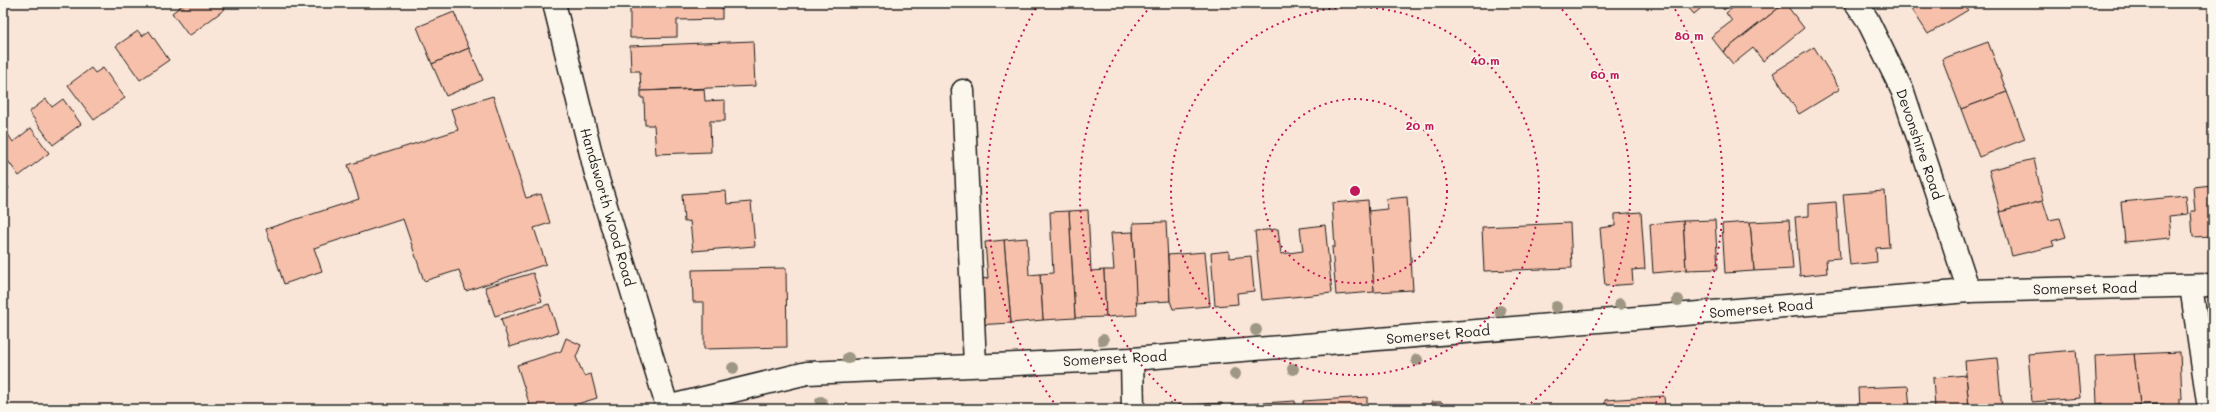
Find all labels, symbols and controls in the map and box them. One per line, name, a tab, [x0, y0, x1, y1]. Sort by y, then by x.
text: 80 m	[1674, 27, 1704, 43]
text: 40 m	[1470, 52, 1500, 68]
text: 60 m	[1591, 66, 1619, 82]
street label: Devonshire Road	[1892, 86, 1948, 202]
text: 20 m	[1406, 117, 1434, 133]
street label: Handsworth Wood Road	[576, 126, 640, 289]
centre of rings	[1348, 184, 1362, 198]
street label: Somerset Road	[2033, 278, 2137, 298]
street label: Somerset Road	[1708, 294, 1814, 322]
street label: Somerset Road	[1385, 320, 1491, 348]
street label: Somerset Road	[1063, 346, 1168, 370]

